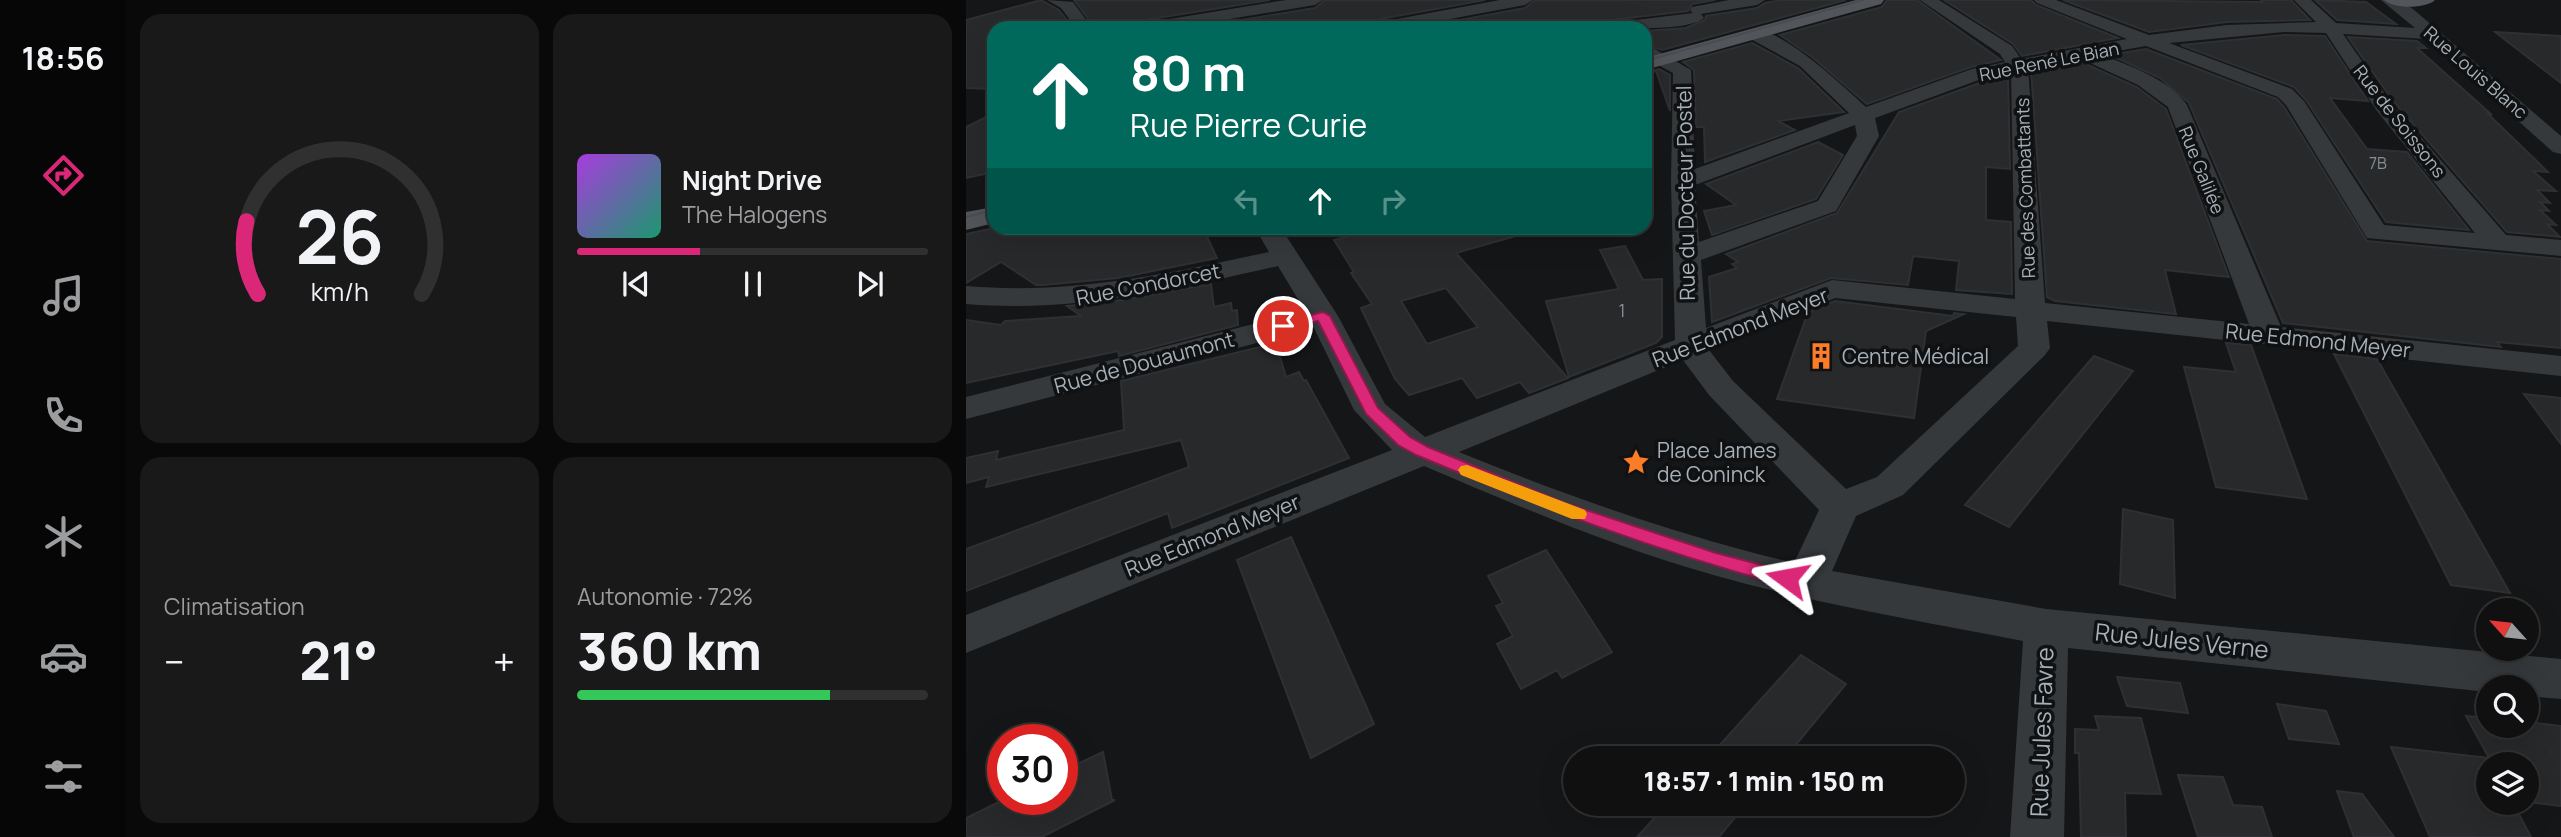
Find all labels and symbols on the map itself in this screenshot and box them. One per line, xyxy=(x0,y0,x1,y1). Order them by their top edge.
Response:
street label: Rue Louis Blanc xyxy=(2419,20,2533,124)
street label: Rue René Le Bian xyxy=(1977,36,2121,86)
street label: Rue de Soissons xyxy=(2348,60,2452,182)
street label: Rue du Docteur Postel xyxy=(1669,85,1701,301)
street label: Rue des Combattants xyxy=(2010,97,2040,279)
street label: Rue Galilée xyxy=(2174,123,2230,217)
house number: 7B xyxy=(2369,152,2387,174)
street label: Rue Condorcet xyxy=(1074,256,1222,312)
street label: Rue Edmond Meyer xyxy=(1648,280,1832,373)
pin xyxy=(1253,296,1313,356)
house number: 1 xyxy=(1618,298,1626,322)
street label: Rue Edmond Meyer xyxy=(2224,316,2412,364)
street label: Rue de Douaumont xyxy=(1051,324,1237,400)
building icon: Centre Médical xyxy=(1806,341,1836,371)
place label: Centre Médical xyxy=(1842,342,1989,370)
place label: Place James de Coninck xyxy=(1657,436,1776,488)
place icon: Place James de Coninck xyxy=(1621,447,1651,477)
street label: Rue Edmond Meyer xyxy=(1121,487,1304,583)
position arrow xyxy=(1750,541,1824,615)
north arrow xyxy=(2476,598,2539,662)
street label: Rue Jules Verne xyxy=(2093,614,2271,666)
street label: Rue Jules Favre xyxy=(2022,647,2060,817)
speed limit sign: 30 xyxy=(987,724,1078,815)

